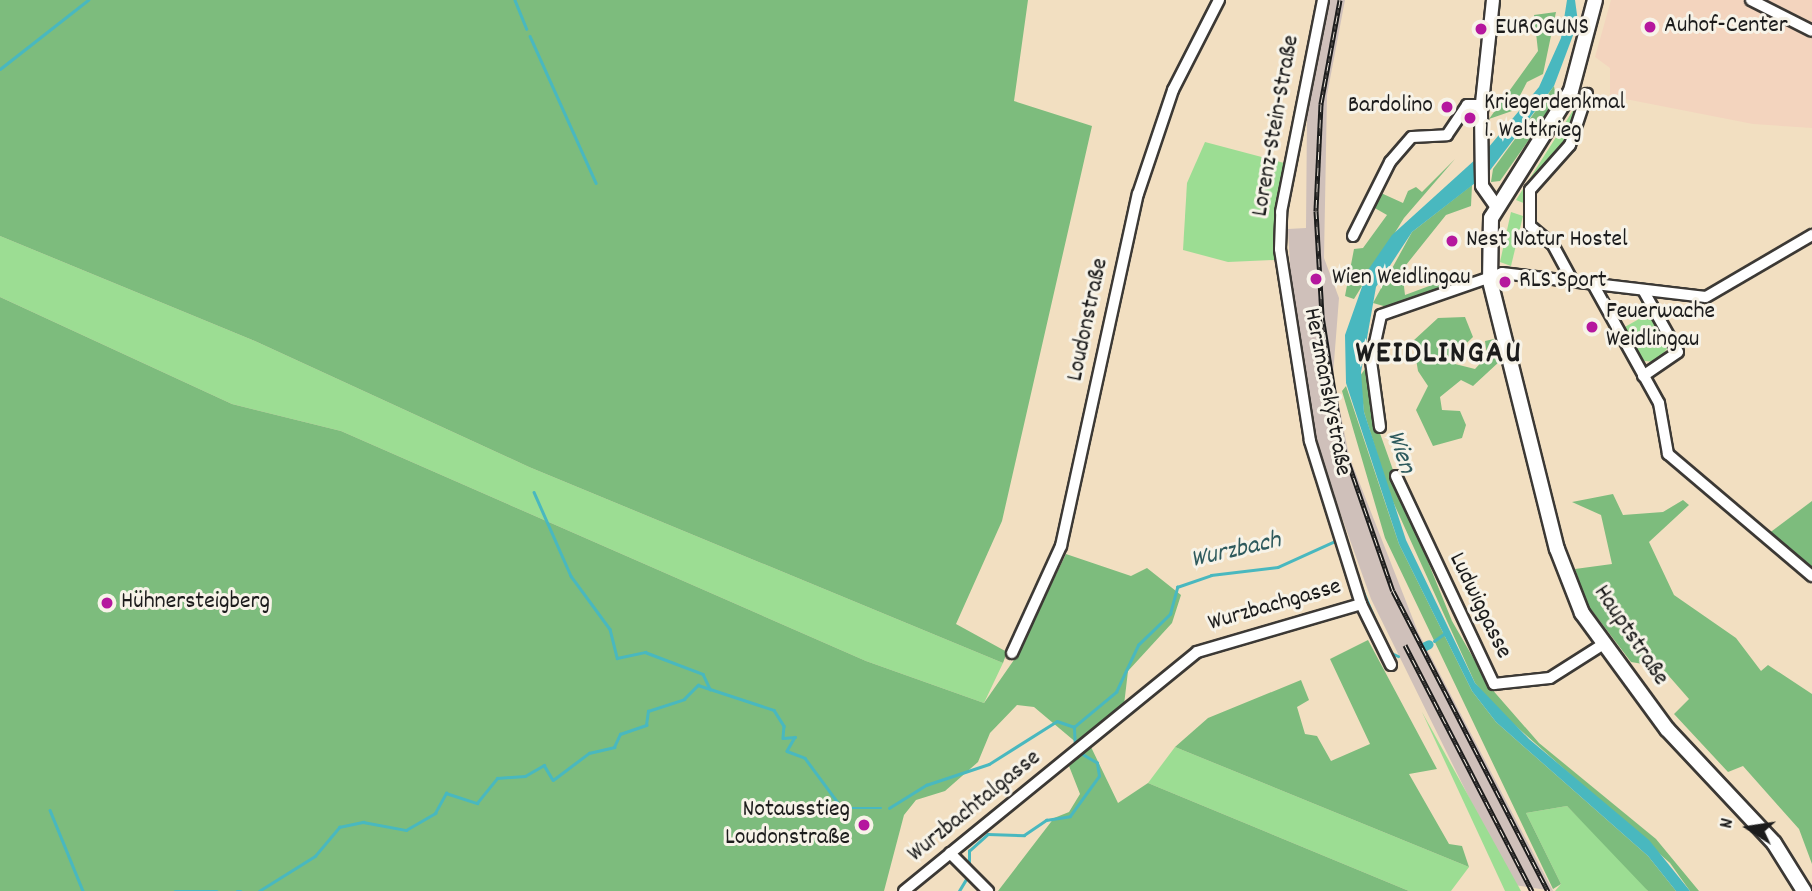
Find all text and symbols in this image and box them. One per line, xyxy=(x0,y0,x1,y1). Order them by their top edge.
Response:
place label: Auhof-Center xyxy=(1664,13,1788,41)
place label: EUROGUNS xyxy=(1495,15,1589,43)
marker: Auhof-Center xyxy=(1642,19,1658,35)
marker: EUROGUNS xyxy=(1473,21,1489,37)
street label: Lorenz-Stein-Straße xyxy=(1247,33,1307,219)
place label: Kriegerdenkmal 1. Weltkrieg xyxy=(1484,90,1625,146)
place label: Bardolino xyxy=(1348,93,1433,121)
marker: Bardolino xyxy=(1439,99,1455,115)
marker: Kriegerdenkmal 1. Weltkrieg xyxy=(1462,110,1478,126)
place label: Nest Natur Hostel xyxy=(1466,227,1628,255)
marker: Nest Natur Hostel xyxy=(1444,233,1460,249)
street label: Loudonstraße xyxy=(1062,256,1116,384)
place label: Wien Weidlingau xyxy=(1332,265,1471,293)
place label: RLS Sport xyxy=(1519,268,1607,296)
marker: Wien Weidlingau xyxy=(1306,269,1326,289)
marker: RLS Sport xyxy=(1497,274,1513,290)
place label: Feuerwache Weidlingau xyxy=(1606,299,1715,355)
street label: Herzmanskystraße xyxy=(1296,306,1356,478)
marker: Feuerwache Weidlingau xyxy=(1584,319,1600,335)
district label: WEIDLINGAU xyxy=(1357,336,1521,374)
water label: Wien xyxy=(1378,427,1422,477)
water label: Wurzbach xyxy=(1188,526,1284,576)
street label: Ludwiggasse xyxy=(1441,548,1517,664)
street label: Wurzbachgasse xyxy=(1205,573,1345,639)
street label: Hauptstraße xyxy=(1586,580,1674,692)
place label: Hühnersteigberg xyxy=(121,589,270,617)
marker: Hühnersteigberg xyxy=(99,595,115,611)
street label: Wurzbachtalgasse xyxy=(903,745,1047,869)
north arrow xyxy=(1714,793,1784,863)
place label: Notausstieg Loudonstraße xyxy=(725,797,850,853)
text: N xyxy=(1714,816,1742,831)
marker: Notausstieg Loudonstraße xyxy=(856,817,872,833)

